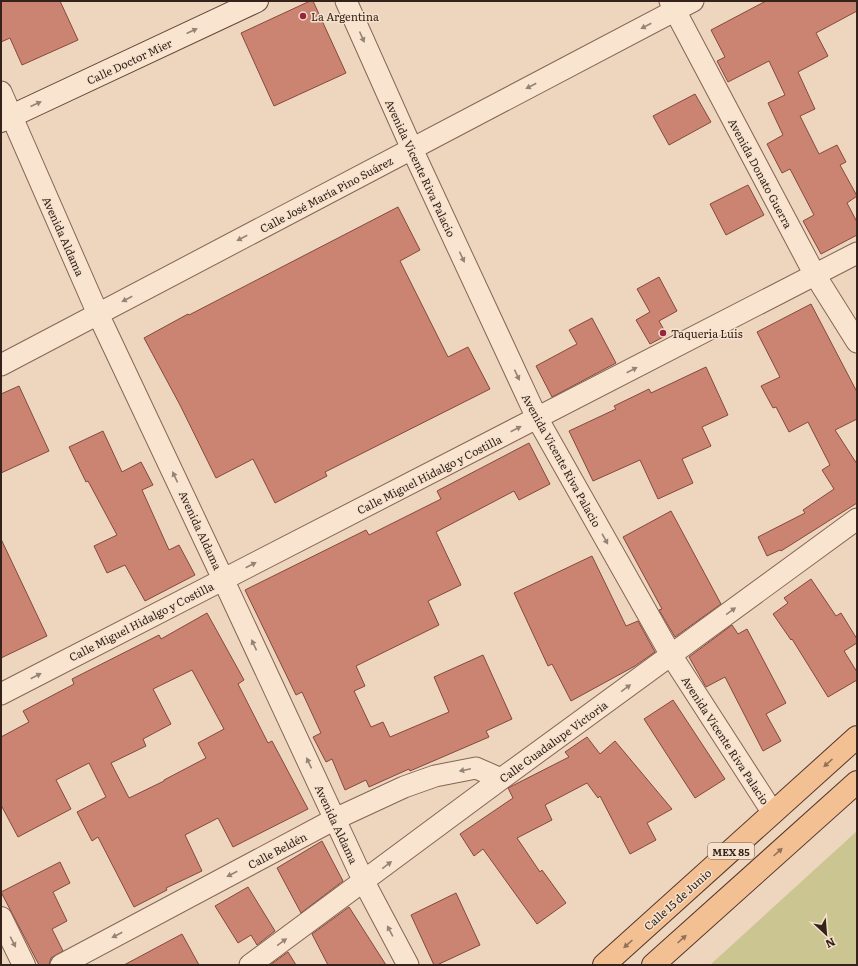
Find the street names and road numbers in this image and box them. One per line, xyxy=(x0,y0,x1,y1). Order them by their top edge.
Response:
street label: Calle Doctor Mier xyxy=(84,34,175,88)
street label: Avenida Vicente Riva Palacio xyxy=(382,97,460,239)
street label: Avenida Donato Guerra xyxy=(725,115,797,231)
street label: Calle José María Pino Suárez xyxy=(257,152,396,236)
street label: Avenida Aldama xyxy=(39,194,89,278)
street label: Avenida Vicente Riva Palacio xyxy=(519,390,605,530)
street label: Calle Miguel Hidalgo y Costilla xyxy=(354,430,504,518)
street label: Avenida Aldama xyxy=(176,488,226,572)
street label: Calle Miguel Hidalgo y Costilla xyxy=(66,577,216,665)
street label: Avenida Vicente Riva Palacio xyxy=(678,673,774,807)
street label: Calle Guadalupe Victoria xyxy=(496,696,610,786)
street label: Avenida Aldama xyxy=(312,782,362,866)
street label: Calle Beldén xyxy=(245,828,309,872)
road number: MEX 85 xyxy=(708,843,754,859)
street label: Calle 15 de Junio xyxy=(640,864,714,934)

